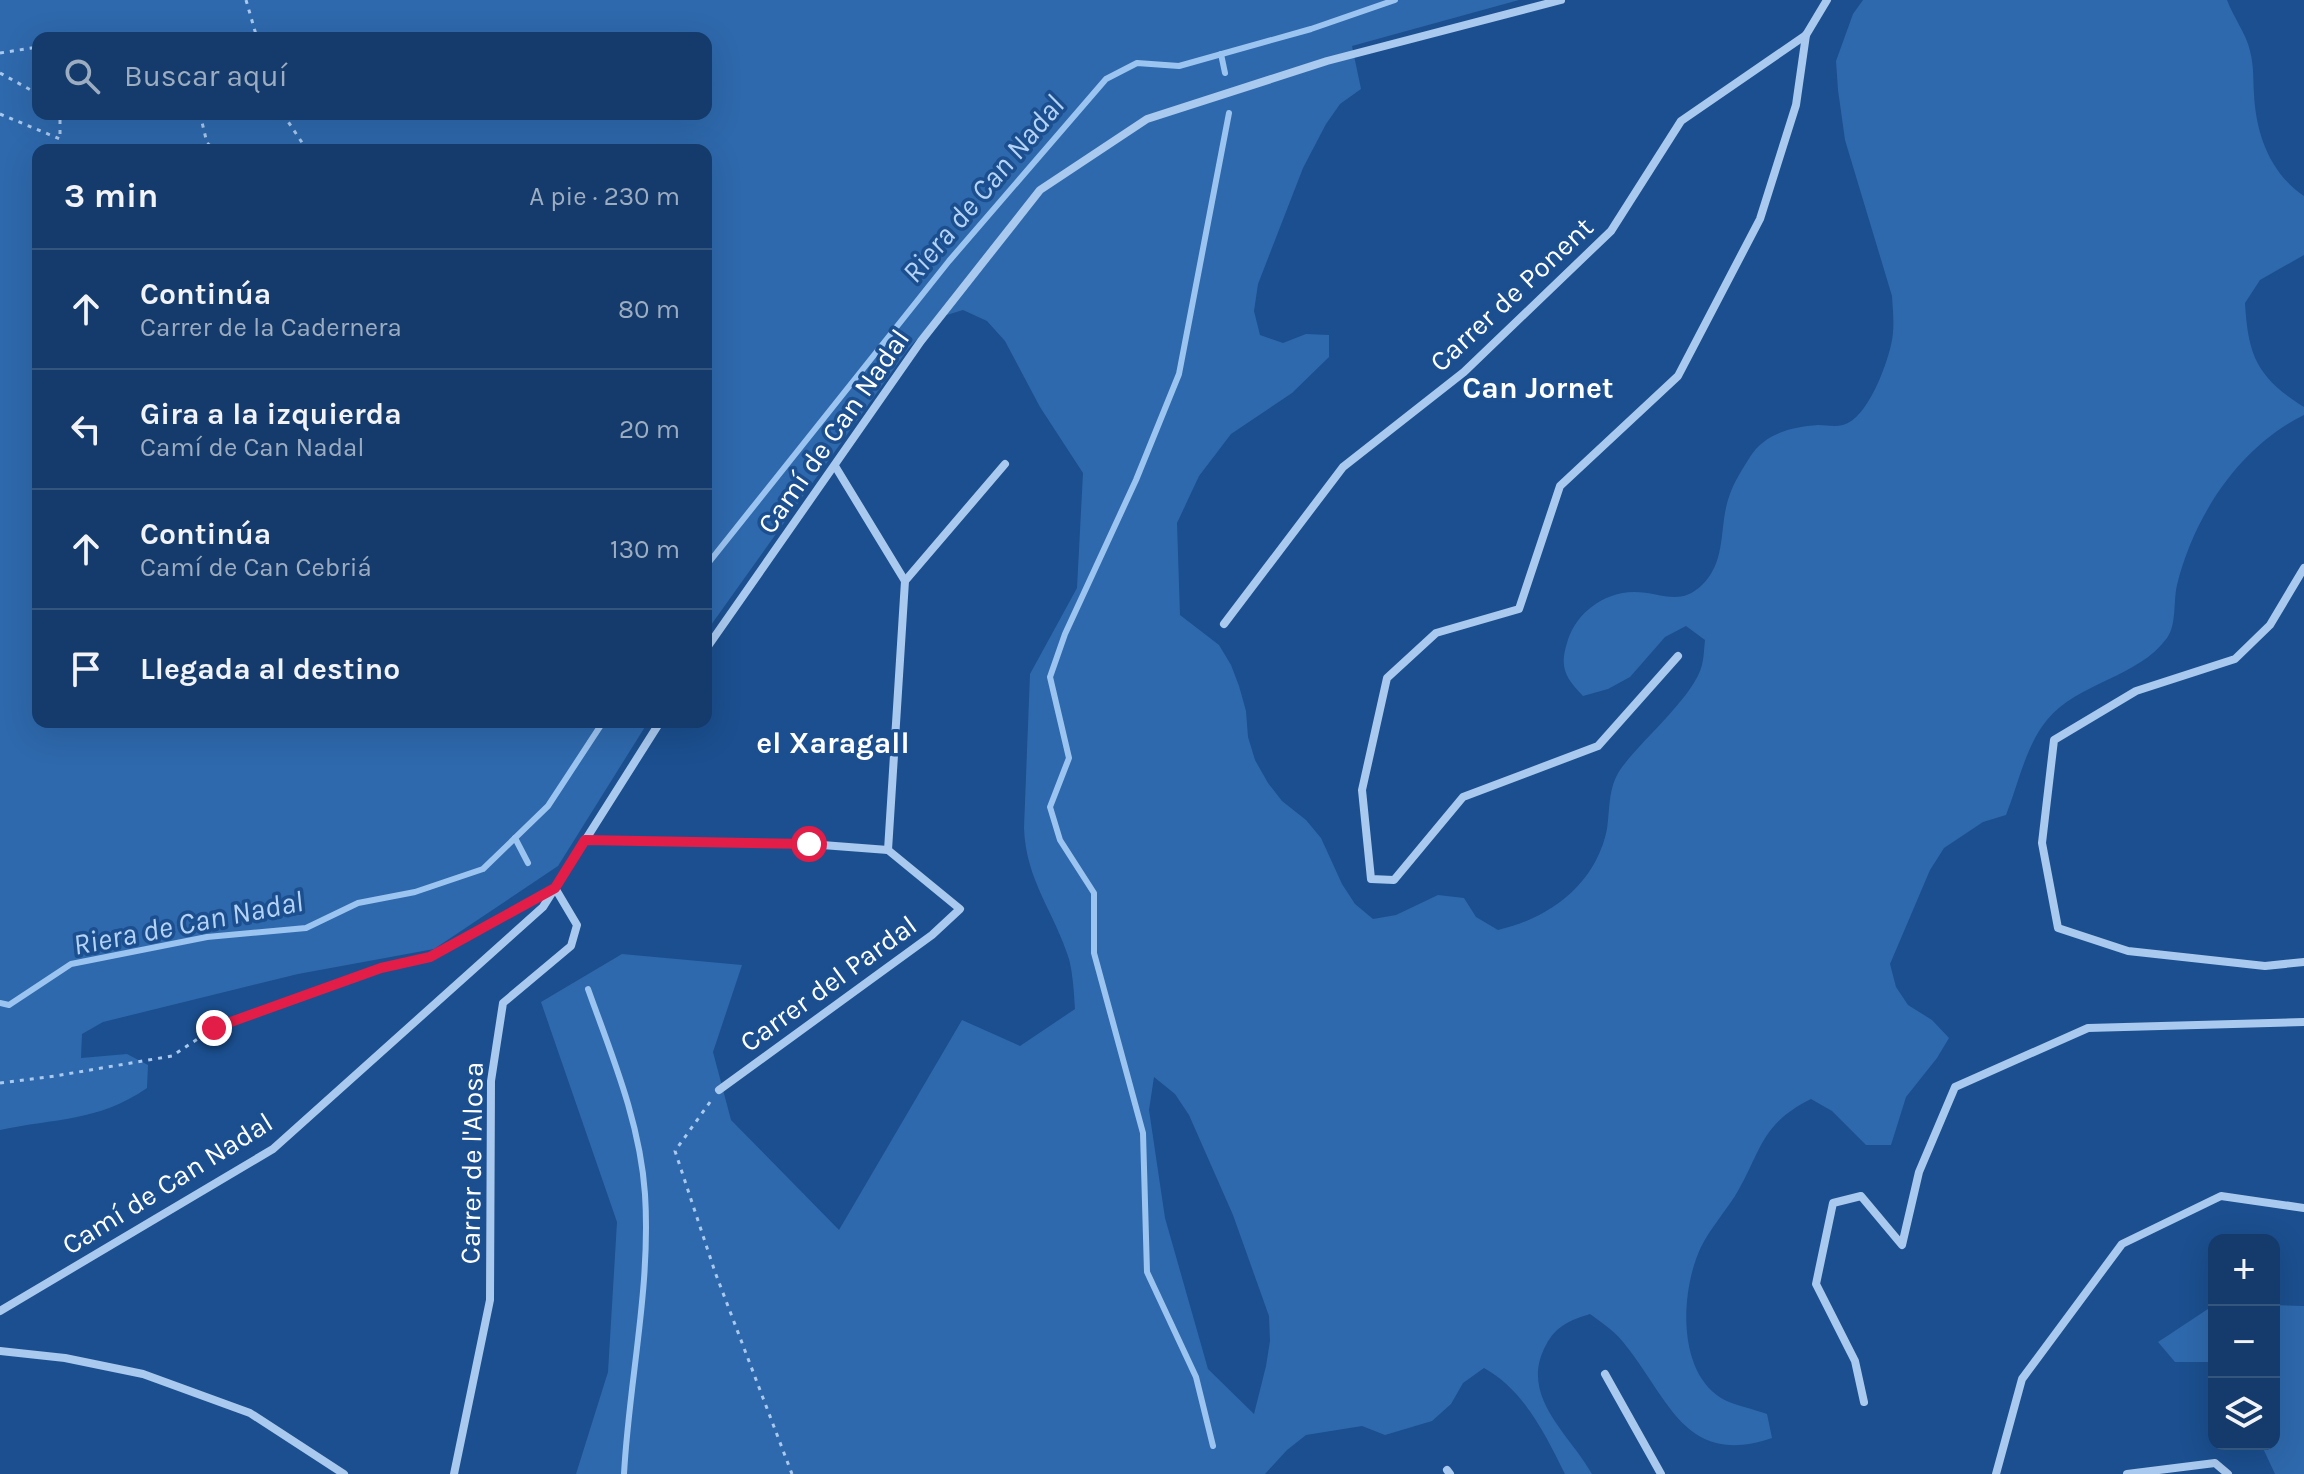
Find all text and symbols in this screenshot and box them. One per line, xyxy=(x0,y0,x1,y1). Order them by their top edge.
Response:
search box xyxy=(32,32,712,120)
icon: search xyxy=(60,54,104,98)
text: Buscar aquí xyxy=(124,58,288,94)
water label: Riera de Can Nadal xyxy=(894,88,1072,290)
text: 3 min xyxy=(64,176,158,216)
text: A pie · 230 m xyxy=(529,181,680,212)
street label: Carrer de Ponent xyxy=(1423,210,1600,378)
text: Continúa xyxy=(140,276,271,312)
icon: ahead xyxy=(64,287,108,331)
text: 80 m xyxy=(618,294,680,325)
text: Carrer de la Cadernera xyxy=(140,312,402,343)
street label: Camí de Can Nadal xyxy=(751,323,916,540)
district label: Can Jornet xyxy=(1462,370,1614,406)
text: Gira a la izquierda xyxy=(140,396,402,432)
icon: left xyxy=(64,407,108,451)
text: 20 m xyxy=(619,414,680,445)
text: Camí de Can Nadal xyxy=(140,432,365,463)
text: Continúa xyxy=(140,516,271,552)
icon: ahead xyxy=(64,527,108,571)
text: 130 m xyxy=(610,534,680,565)
text: Camí de Can Cebriá xyxy=(140,552,372,583)
icon: arrive xyxy=(64,647,108,691)
text: Llegada al destino xyxy=(140,651,400,687)
district label: el Xaragall xyxy=(756,725,910,761)
route start xyxy=(791,826,827,862)
water label: Riera de Can Nadal xyxy=(70,883,306,963)
street label: Carrer del Pardal xyxy=(734,908,923,1059)
route end xyxy=(196,1010,232,1046)
street label: Carrer de l'Alosa xyxy=(453,1061,490,1265)
street label: Camí de Can Nadal xyxy=(56,1105,279,1262)
map controls xyxy=(2208,1234,2280,1450)
button: + xyxy=(2208,1234,2280,1306)
button: − xyxy=(2208,1306,2280,1378)
button: layers xyxy=(2208,1378,2280,1450)

